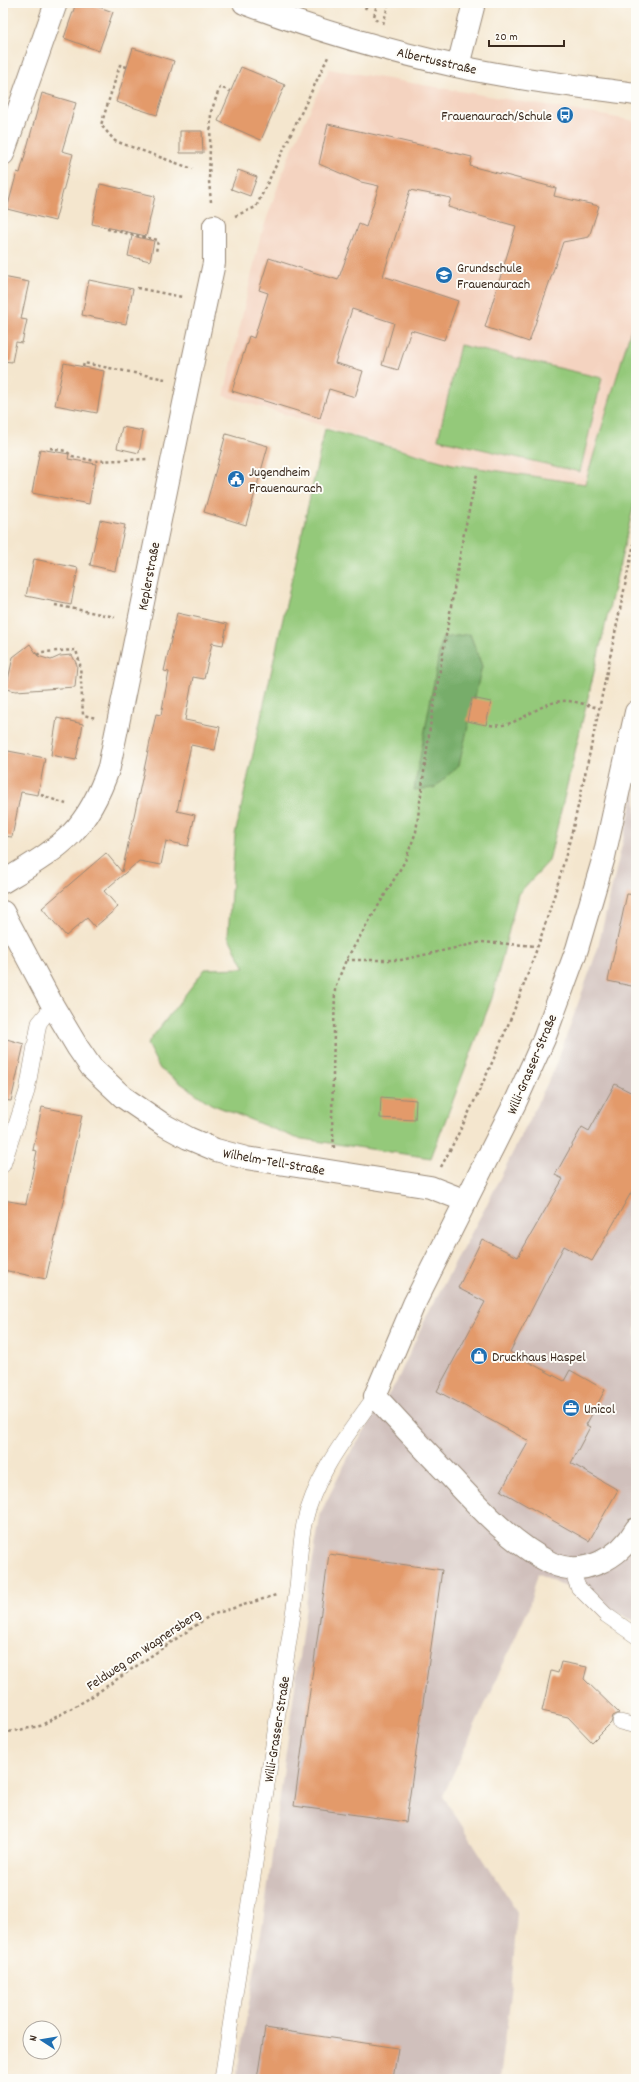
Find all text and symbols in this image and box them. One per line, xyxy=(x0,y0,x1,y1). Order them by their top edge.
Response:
scale bar xyxy=(489,22,564,48)
text: 20 m xyxy=(495,29,518,46)
street label: Albertusstraße xyxy=(395,43,478,81)
bus stop icon: Frauenaurach/Schule xyxy=(555,105,575,125)
place label: Frauenaurach/Schule xyxy=(441,107,552,127)
place label: Grundschule Frauenaurach xyxy=(457,259,530,295)
school or university icon: Grundschule Frauenaurach xyxy=(434,265,454,285)
place label: Jugendheim Frauenaurach xyxy=(249,463,322,499)
public building icon: Jugendheim Frauenaurach xyxy=(226,469,246,489)
street label: Keplerstraße xyxy=(134,540,166,612)
street label: Willi-Grasser-Straße xyxy=(503,1011,563,1118)
street label: Wilhelm-Tell-Straße xyxy=(221,1144,326,1182)
shop icon: Druckhaus Haspel xyxy=(469,1346,489,1366)
place label: Druckhaus Haspel xyxy=(492,1348,586,1368)
office icon: Unicol xyxy=(561,1398,581,1418)
place label: Unicol xyxy=(584,1400,616,1420)
street label: Feldweg am Wagnersberg xyxy=(83,1605,205,1696)
street label: Willi-Grasser-Straße xyxy=(260,1675,296,1784)
north arrow xyxy=(22,2020,62,2060)
text: N xyxy=(26,2033,43,2043)

